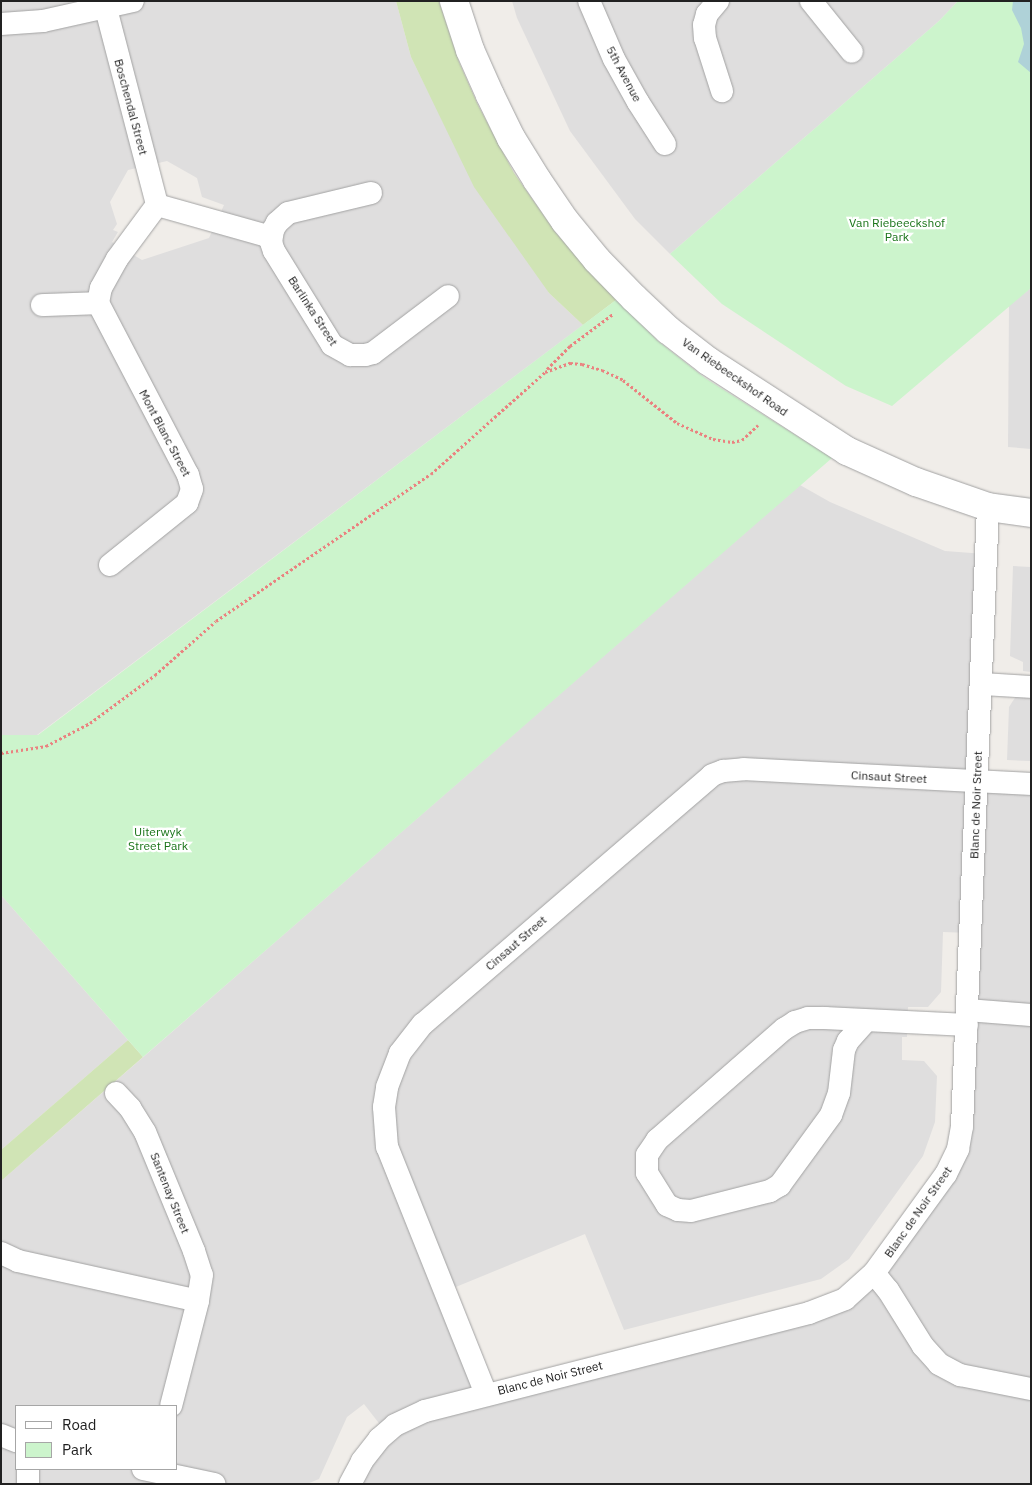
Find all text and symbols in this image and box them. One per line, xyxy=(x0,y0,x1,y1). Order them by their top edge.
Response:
street label: 5th Avenue xyxy=(603,44,645,104)
street label: Boschendal Street xyxy=(111,57,151,157)
park label: Van Riebeeckshof Park xyxy=(849,216,945,244)
street label: Barlinka Street xyxy=(285,273,341,349)
street label: Van Riebeeckshof Road xyxy=(679,335,791,419)
street label: Mont Blanc Street xyxy=(136,387,194,479)
street label: Blanc de Noir Street xyxy=(967,751,985,859)
street label: Cinsaut Street xyxy=(851,768,927,786)
park label: Uiterwyk Street Park xyxy=(128,825,188,853)
street label: Cinsaut Street xyxy=(482,913,550,973)
street label: Santenay Street xyxy=(147,1151,193,1235)
street label: Blanc de Noir Street xyxy=(881,1164,955,1260)
street label: Blanc de Noir Street xyxy=(496,1358,604,1398)
legend xyxy=(15,1405,178,1470)
text: Road xyxy=(62,1415,97,1434)
text: Park xyxy=(62,1440,92,1459)

